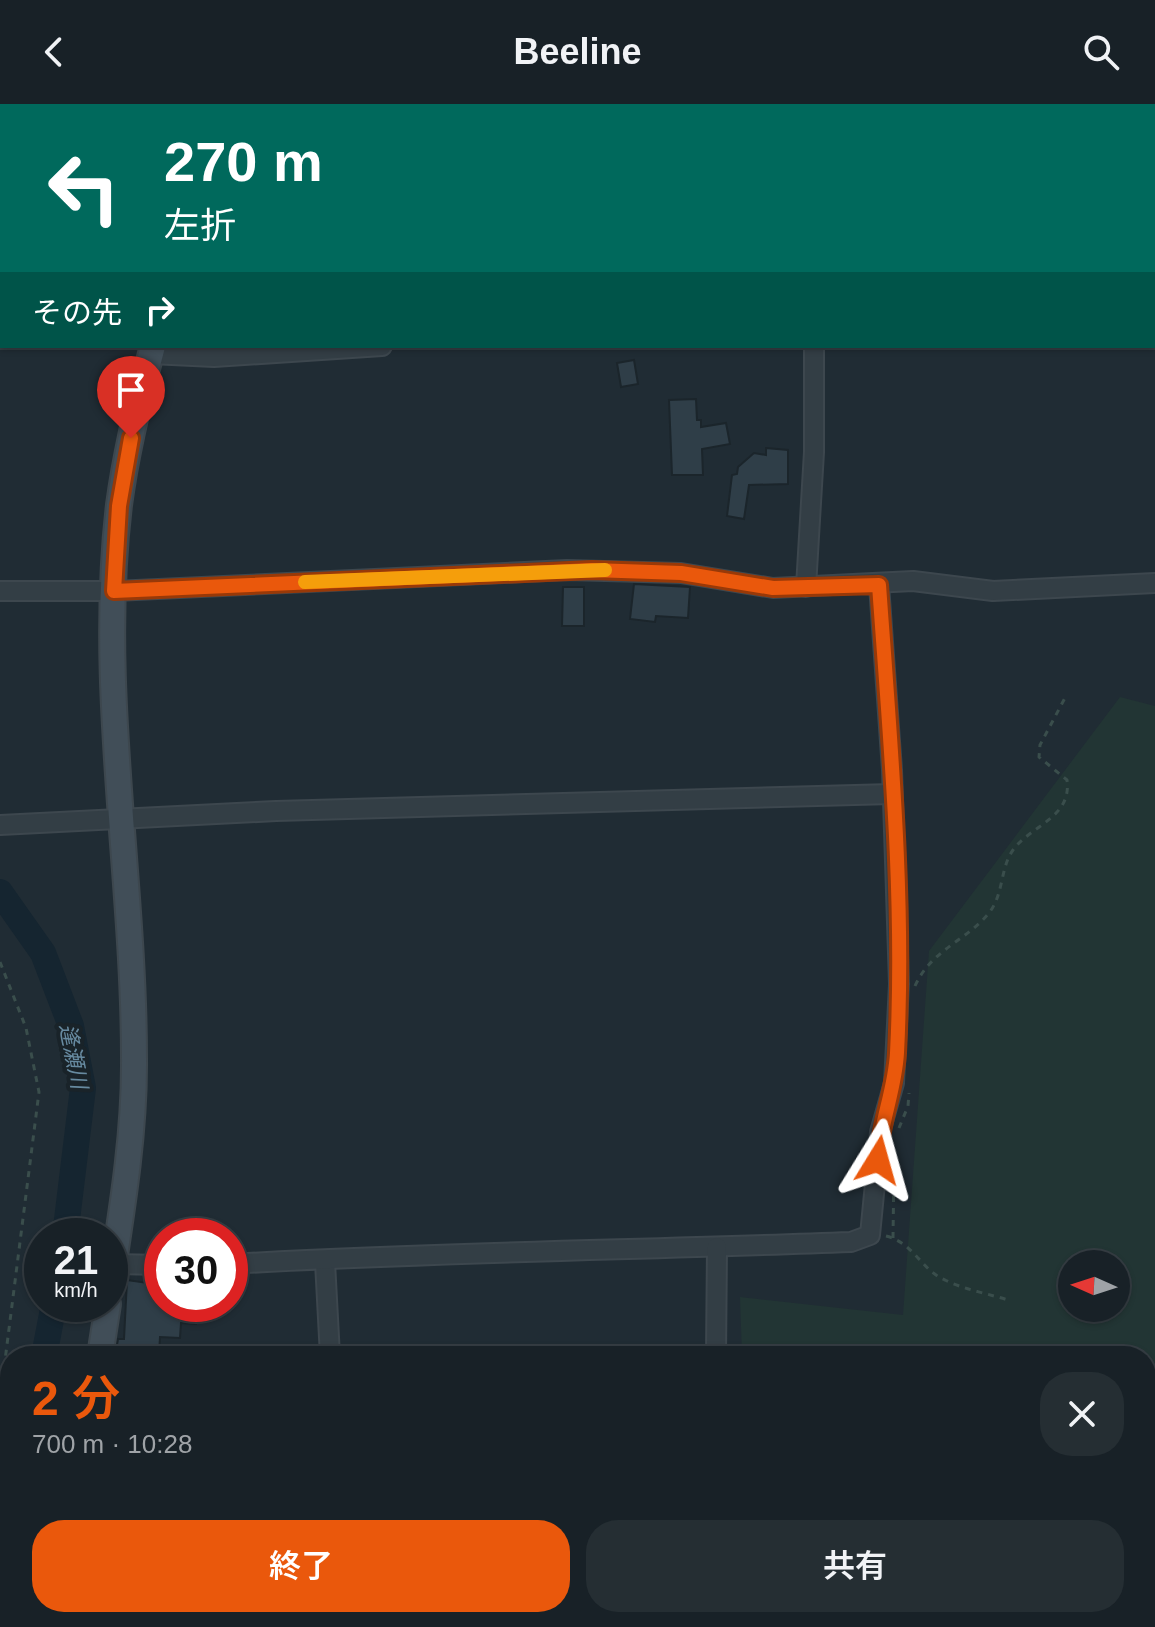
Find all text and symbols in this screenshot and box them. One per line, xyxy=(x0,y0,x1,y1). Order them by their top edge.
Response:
icon: back xyxy=(32,30,76,74)
icon: search xyxy=(1079,30,1123,74)
text: Beeline xyxy=(513,31,642,72)
text: 270 m xyxy=(164,130,323,193)
icon: left xyxy=(32,136,136,240)
text: 左折 xyxy=(164,205,236,246)
icon: right xyxy=(138,288,182,332)
text: その先 xyxy=(32,296,122,329)
pin xyxy=(97,356,165,438)
icon: arrive xyxy=(109,368,153,412)
water label: 逢瀬川 xyxy=(55,1021,92,1093)
position arrow xyxy=(836,1118,920,1202)
speed limit sign: 30 xyxy=(144,1218,248,1322)
text: 21 xyxy=(54,1238,98,1282)
north arrow xyxy=(1058,1250,1130,1322)
map controls xyxy=(1058,1250,1130,1322)
text: km/h xyxy=(54,1279,98,1301)
text: 2 分 xyxy=(32,1372,120,1425)
button: close xyxy=(1040,1372,1124,1456)
text: 700 m · 10:28 xyxy=(32,1429,192,1459)
button: 終了 xyxy=(32,1520,570,1612)
button: 共有 xyxy=(586,1520,1124,1612)

